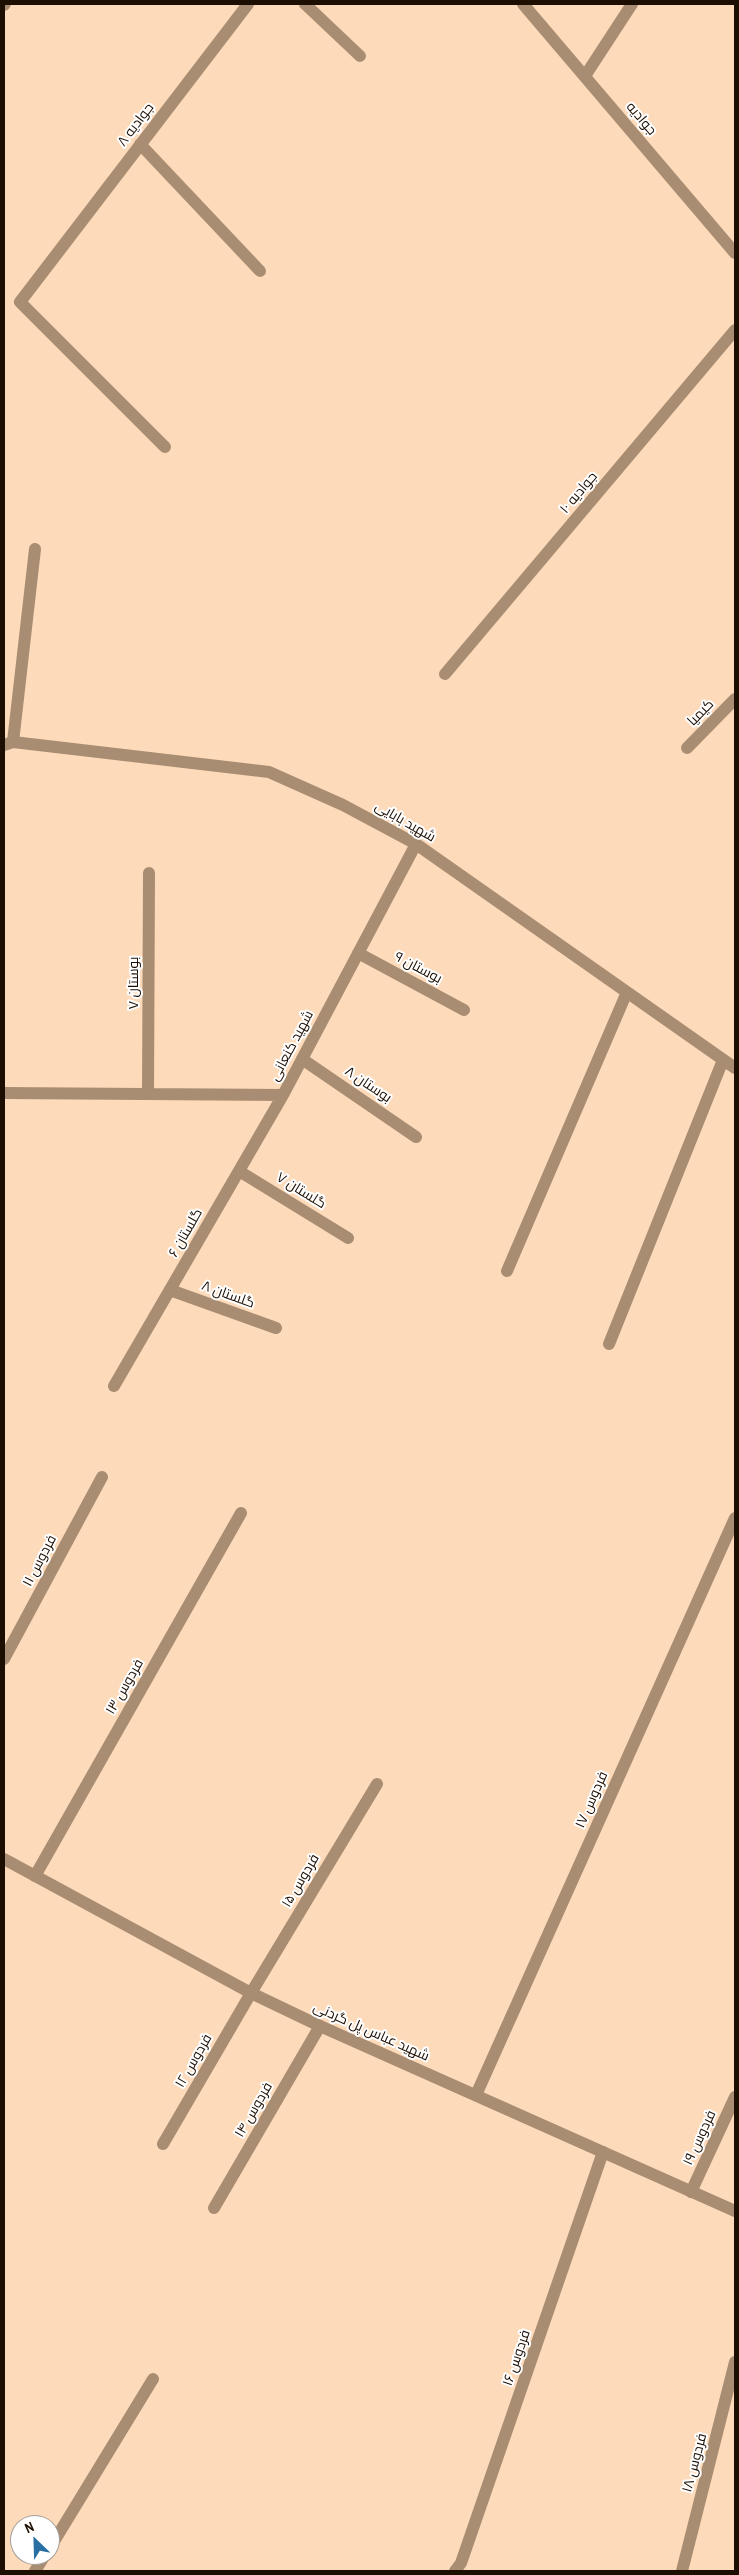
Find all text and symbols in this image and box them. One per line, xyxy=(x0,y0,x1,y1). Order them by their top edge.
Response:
street label: جوادیه xyxy=(622,99,660,139)
street label: جوادیه ۸ xyxy=(114,100,158,150)
street label: جوادیه ۱۰ xyxy=(557,469,601,517)
street label: کیمیا xyxy=(684,696,718,730)
street label: شهید بابایی xyxy=(372,798,438,846)
street label: بوستان ۹ xyxy=(391,949,445,987)
street label: بوستان ۷ xyxy=(126,957,142,1009)
street label: شهید کنعانی xyxy=(266,1008,318,1084)
street label: بوستان ۸ xyxy=(341,1063,395,1107)
street label: گلستان ۷ xyxy=(273,1169,329,1213)
street label: گلستان ۶ xyxy=(165,1206,207,1260)
street label: گلستان ۸ xyxy=(199,1278,257,1312)
street label: فردوس ۱۱ xyxy=(19,1532,61,1590)
street label: فردوس ۱۳ xyxy=(102,1656,148,1718)
street label: فردوس ۱۷ xyxy=(572,1769,612,1831)
street label: فردوس ۱۵ xyxy=(279,1851,323,1911)
street label: شهید عباس پل گردنی xyxy=(310,1999,432,2065)
street label: فردوس ۱۲ xyxy=(172,2031,216,2091)
street label: فردوس ۱۴ xyxy=(232,2079,276,2141)
street label: فردوس ۱۹ xyxy=(680,2108,720,2168)
street label: فردوس ۱۶ xyxy=(500,2328,534,2388)
street label: فردوس ۱۸ xyxy=(679,2432,711,2494)
north arrow xyxy=(10,2515,60,2565)
text: N xyxy=(22,2517,37,2537)

